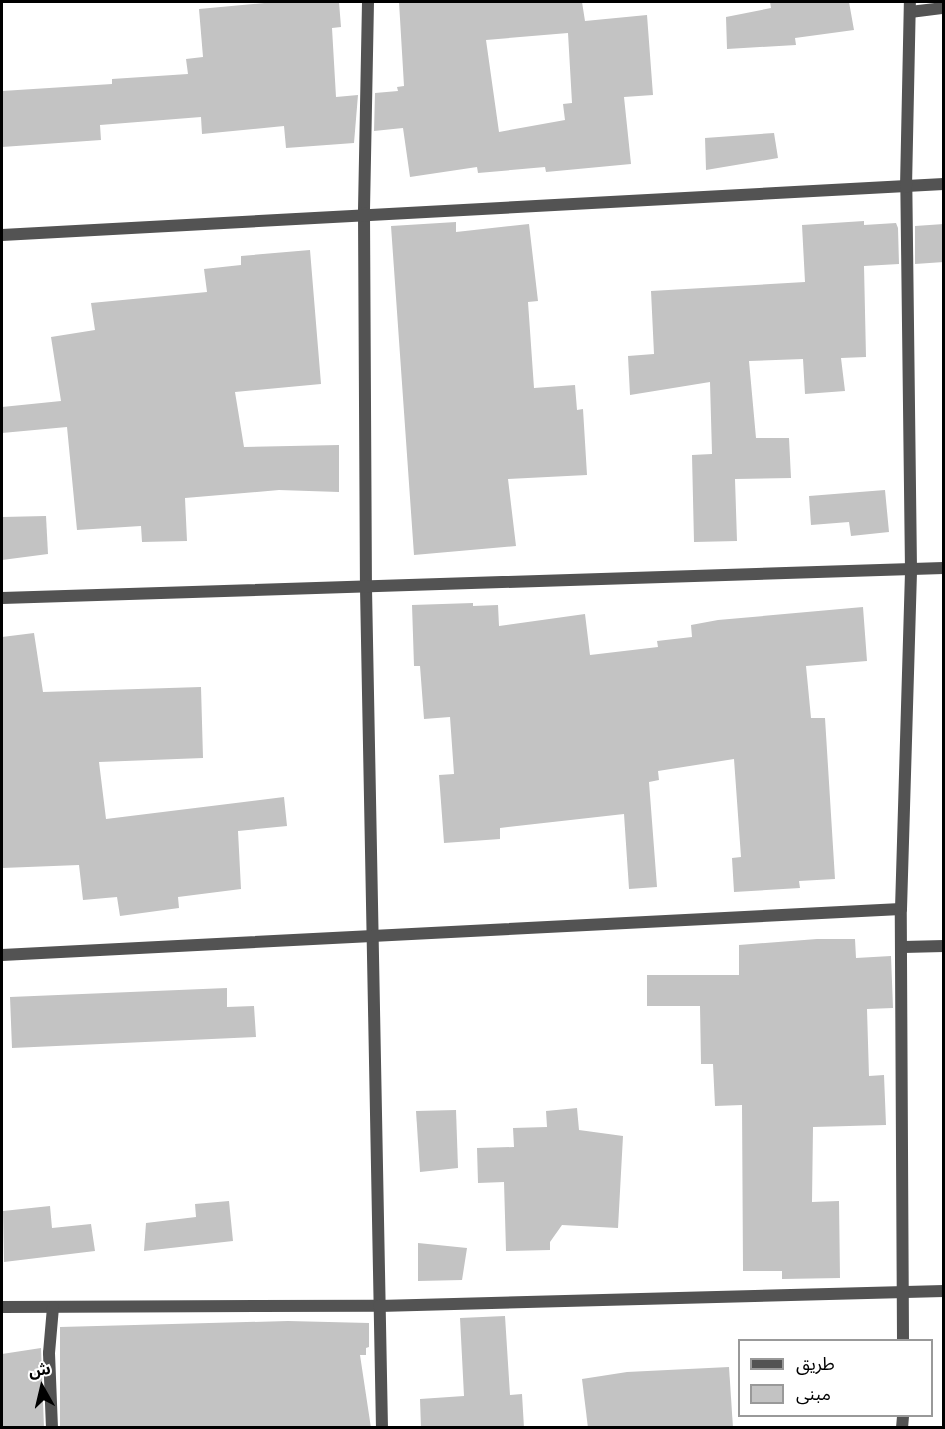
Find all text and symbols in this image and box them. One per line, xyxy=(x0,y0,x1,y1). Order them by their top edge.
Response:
legend xyxy=(738,1339,933,1417)
text: طريق xyxy=(796,1352,835,1374)
north arrow xyxy=(12,1357,72,1417)
text: ش xyxy=(27,1358,52,1380)
text: مبنى xyxy=(796,1382,831,1404)

